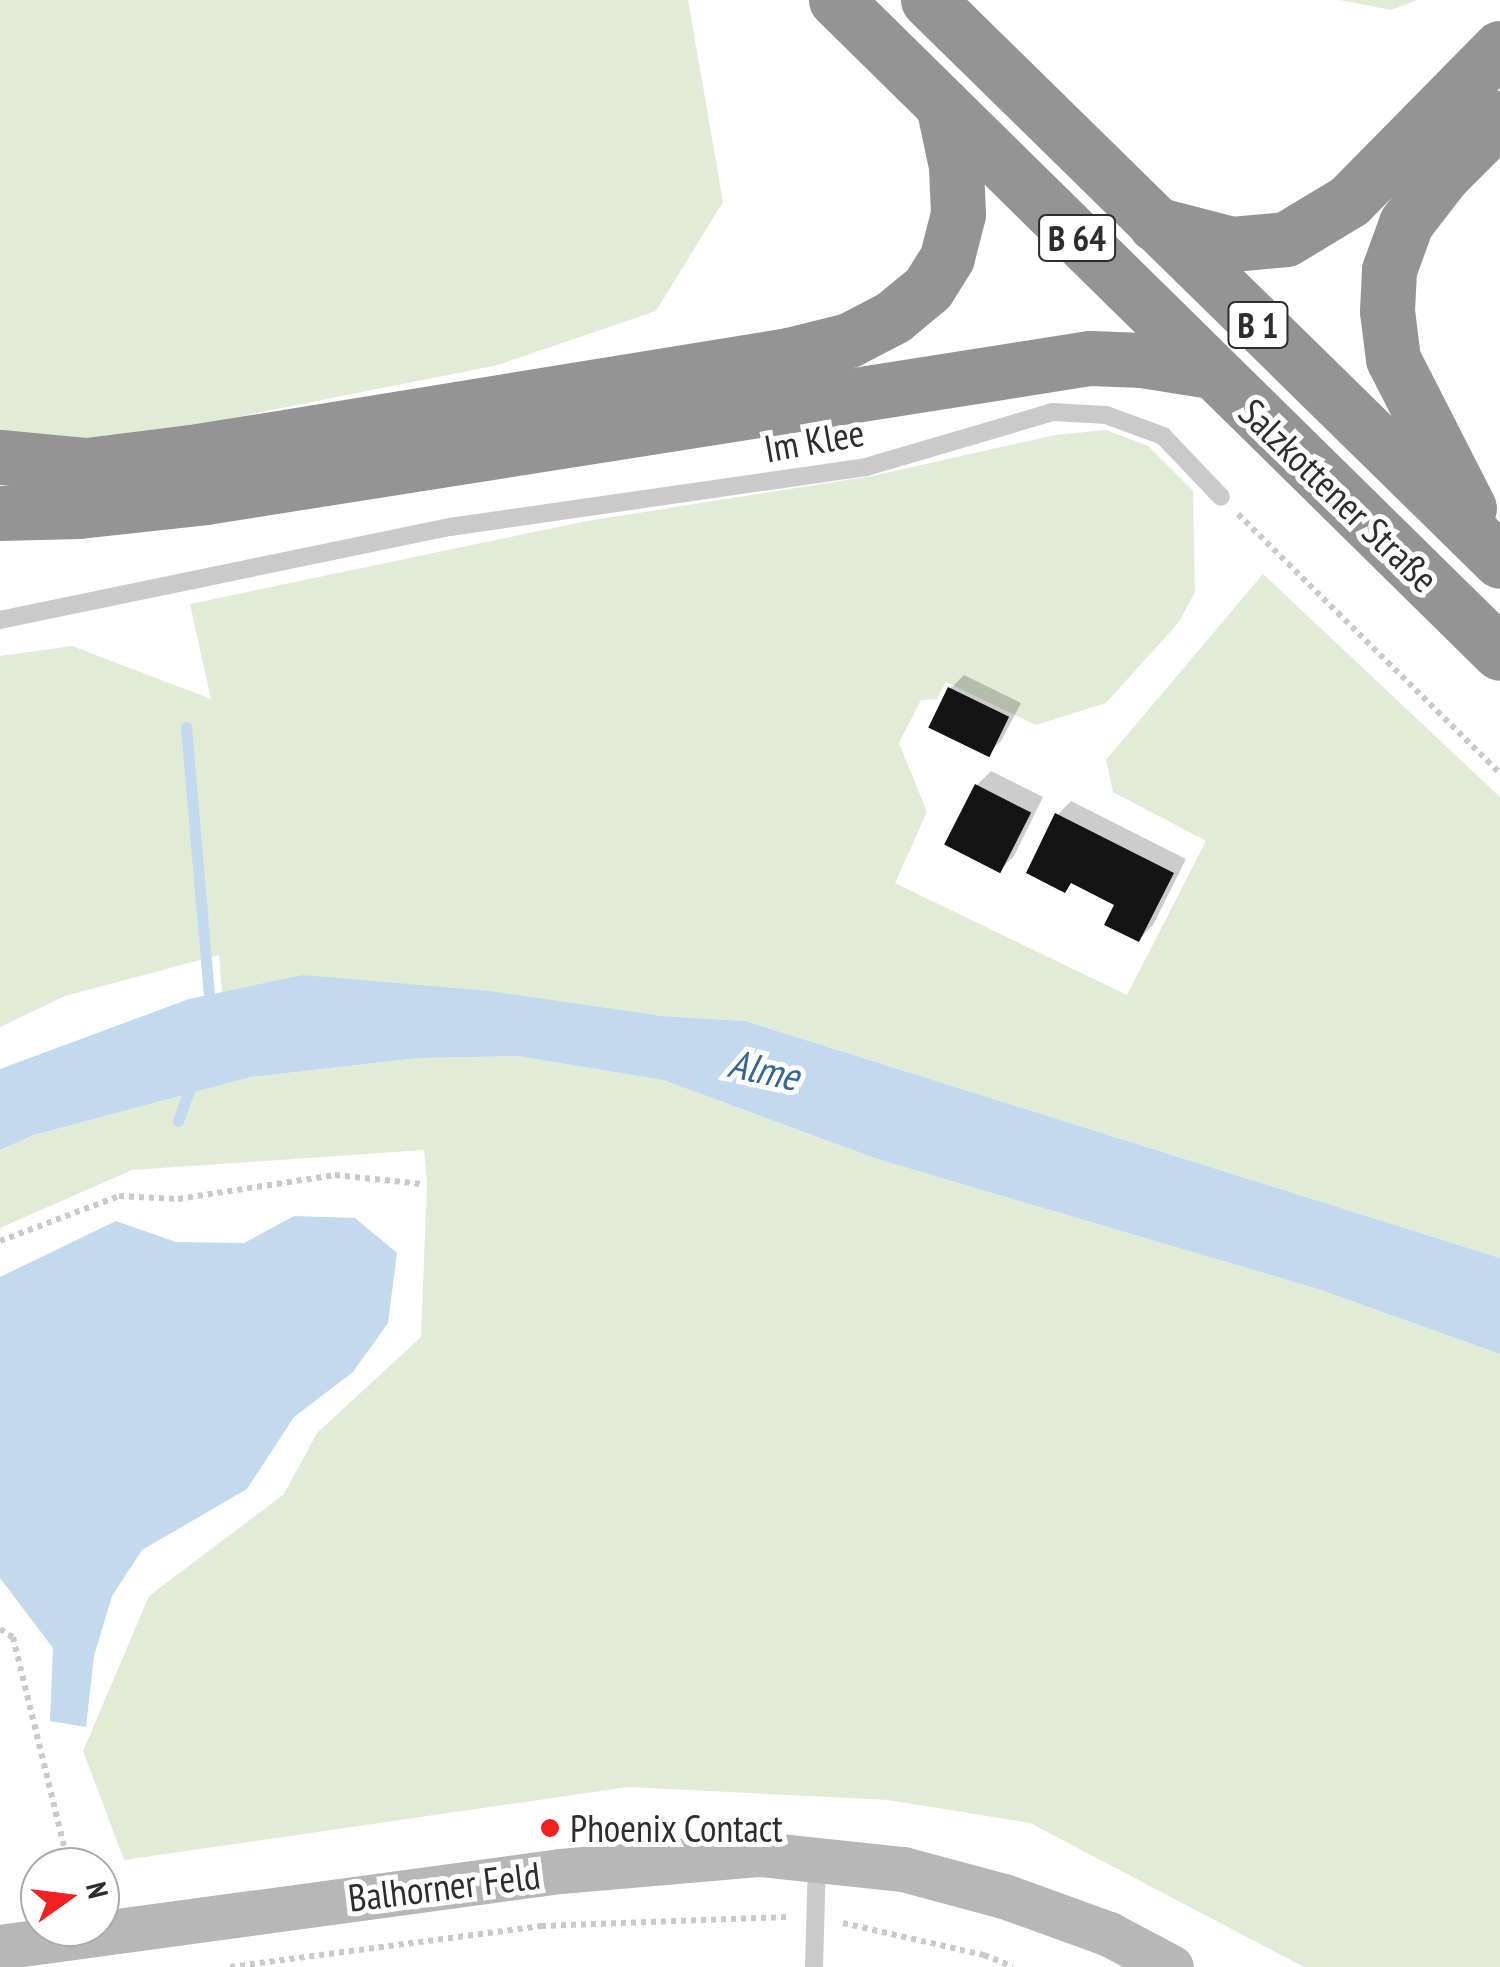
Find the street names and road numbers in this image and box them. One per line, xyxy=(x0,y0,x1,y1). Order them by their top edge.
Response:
road number: B 64 xyxy=(1037,208,1117,268)
road number: B 1 xyxy=(1226,295,1290,355)
street label: Salzkottener Straße xyxy=(1230,389,1448,601)
street label: Im Klee xyxy=(761,409,867,471)
street label: Balhorner Feld xyxy=(345,1852,543,1920)

